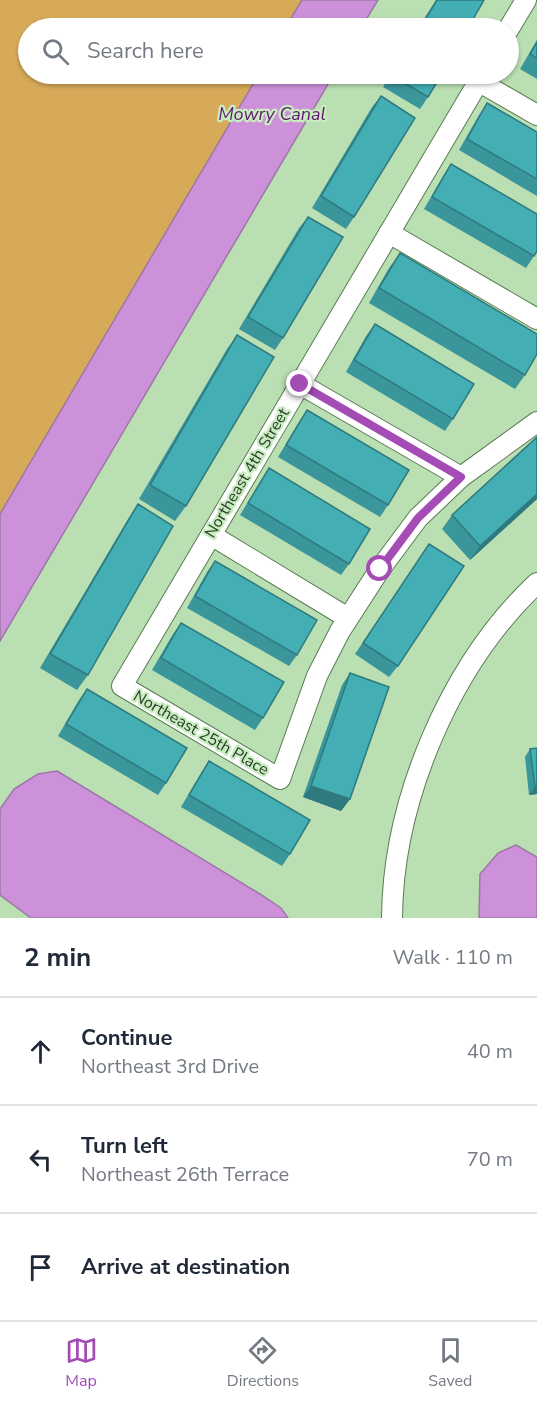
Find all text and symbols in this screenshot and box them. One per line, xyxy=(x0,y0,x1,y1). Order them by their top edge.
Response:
search box xyxy=(18,18,519,84)
icon: search xyxy=(39,35,72,68)
text: Search here xyxy=(87,36,204,66)
water label: Mowry Canal xyxy=(218,102,326,126)
route end xyxy=(286,370,312,396)
street label: Northeast 4th Street xyxy=(199,404,295,542)
route start xyxy=(366,555,392,581)
street label: Northeast 25th Place xyxy=(129,685,273,781)
text: 2 min xyxy=(24,940,91,975)
text: Walk · 110 m xyxy=(393,944,513,971)
text: Continue xyxy=(81,1023,172,1053)
icon: ahead xyxy=(24,1035,57,1068)
text: 40 m xyxy=(467,1038,513,1065)
text: Northeast 3rd Drive xyxy=(81,1053,259,1080)
text: Turn left xyxy=(81,1131,168,1161)
icon: left xyxy=(24,1143,57,1176)
text: 70 m xyxy=(467,1146,513,1173)
text: Northeast 26th Terrace xyxy=(81,1161,289,1188)
icon: arrive xyxy=(24,1251,57,1284)
text: Arrive at destination xyxy=(81,1252,290,1282)
tab: Map xyxy=(65,1334,98,1392)
tab: Directions xyxy=(227,1334,299,1392)
tab: Saved xyxy=(428,1334,472,1392)

